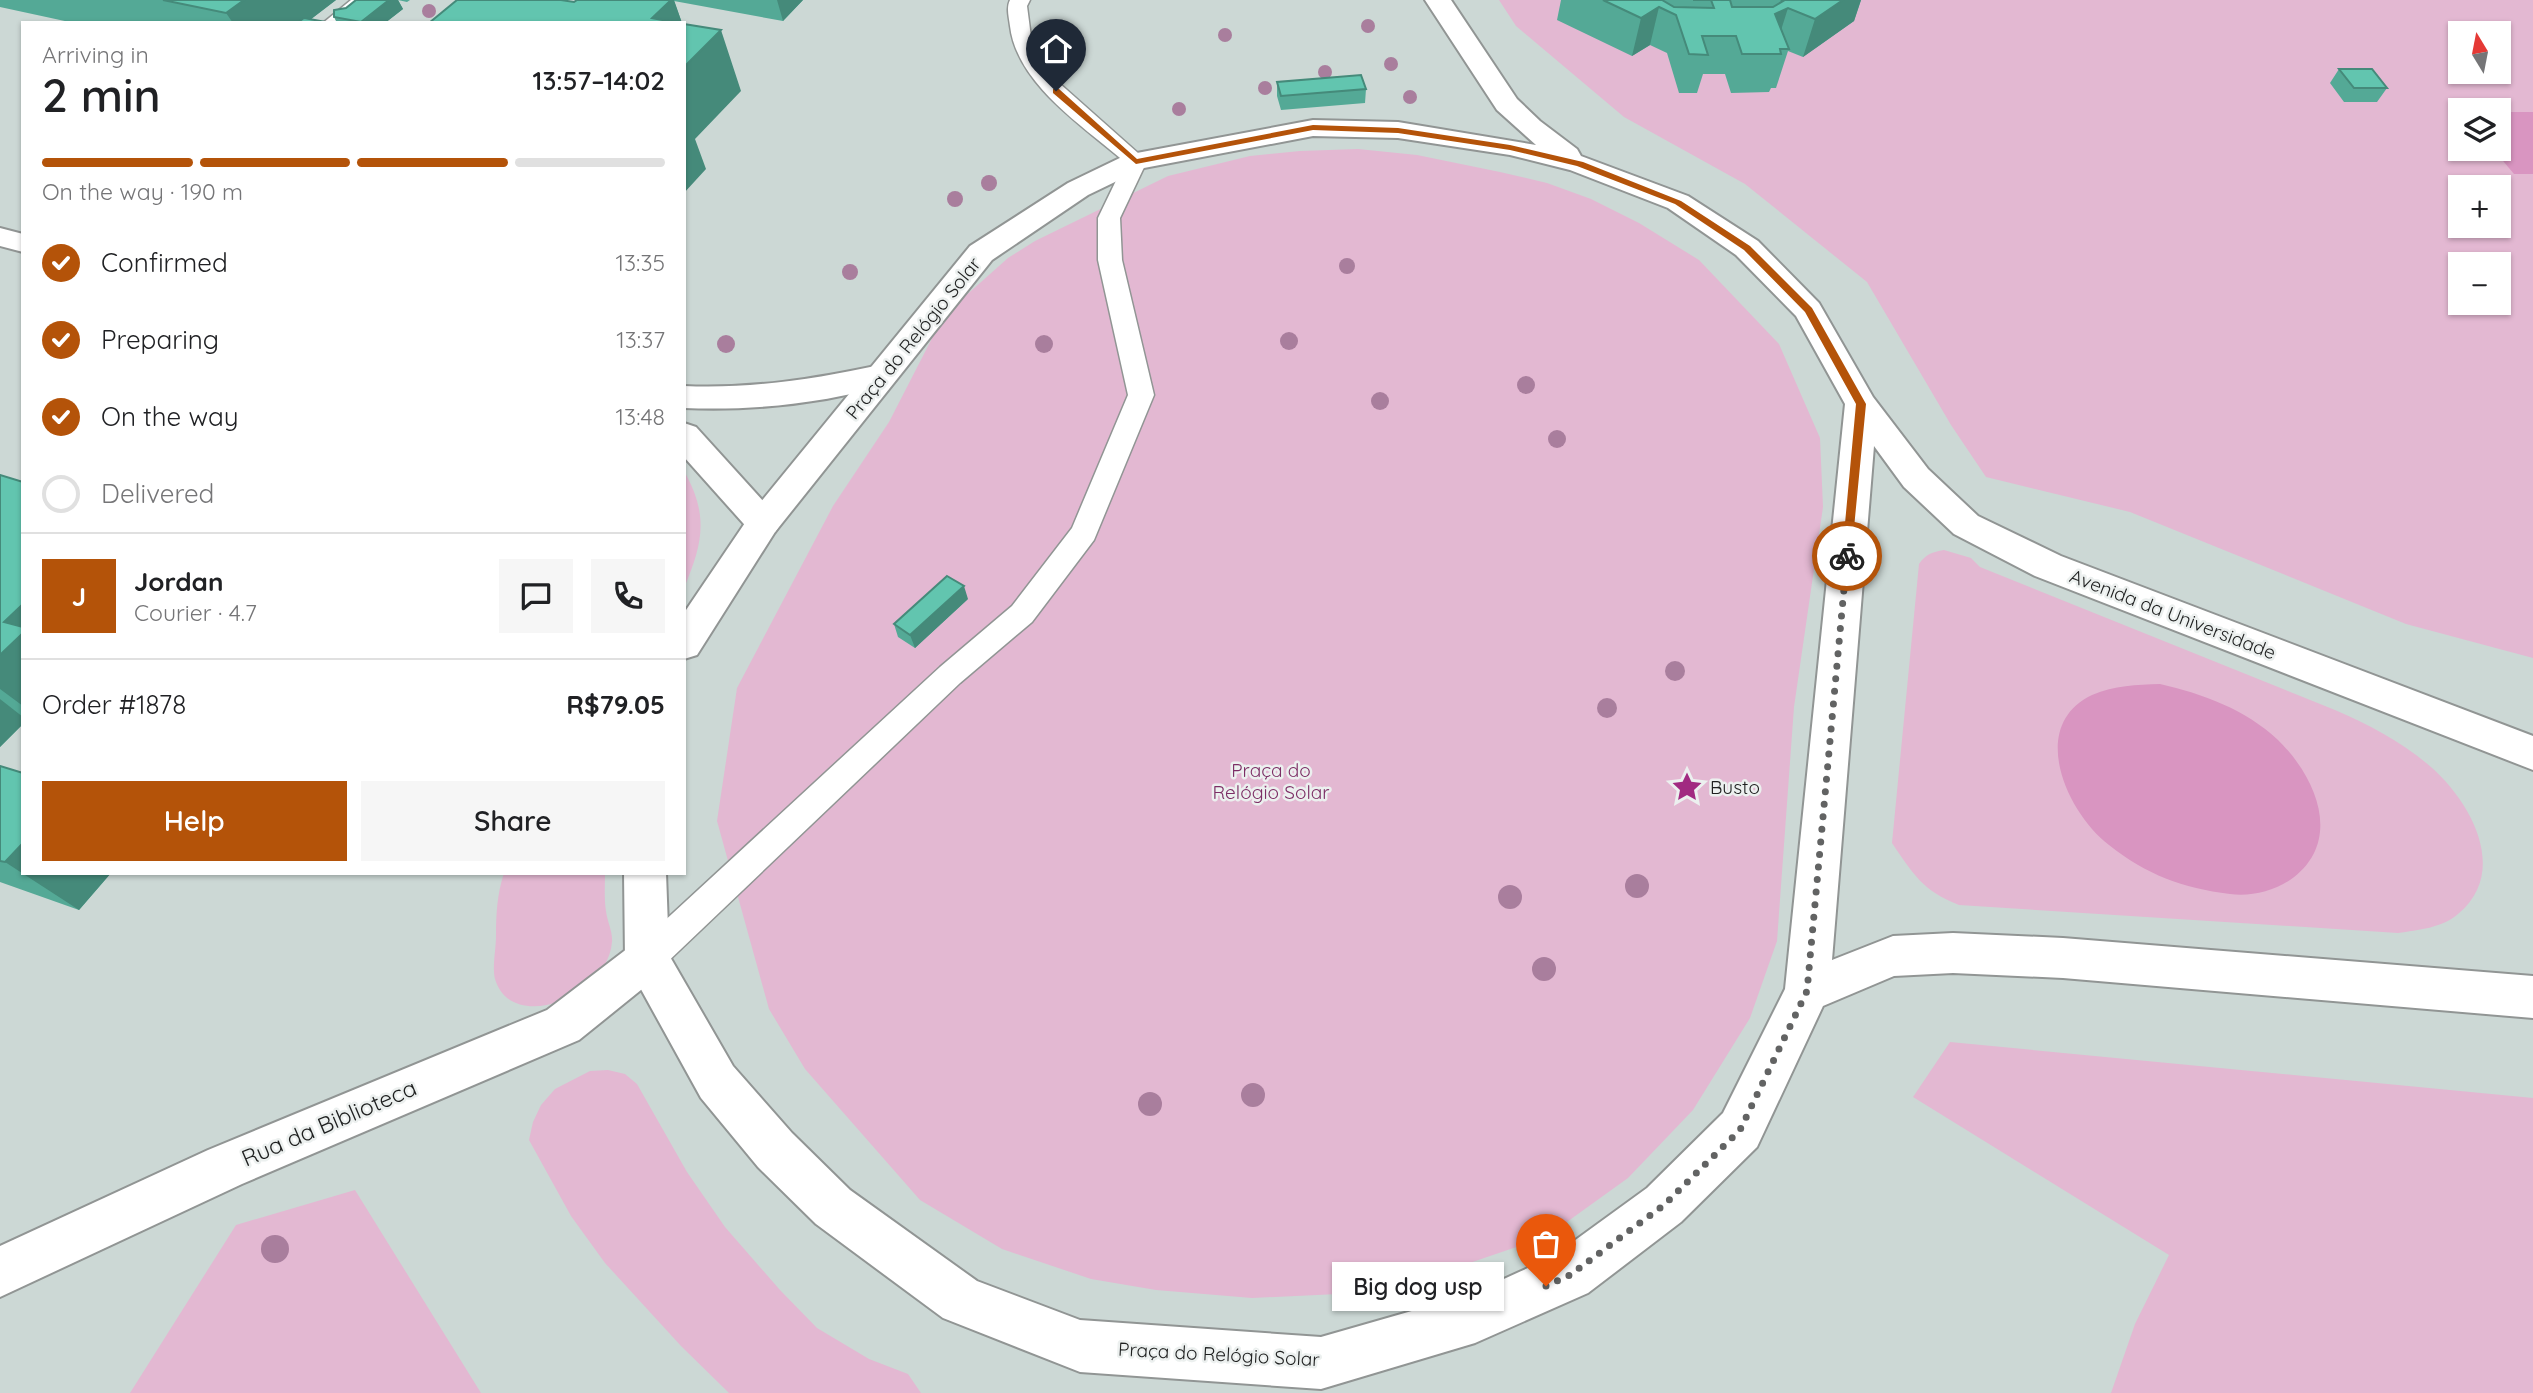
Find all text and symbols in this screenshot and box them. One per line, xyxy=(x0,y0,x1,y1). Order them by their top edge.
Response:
pin xyxy=(1026,19,1086,91)
north arrow xyxy=(2448,21,2511,84)
map controls xyxy=(2448,21,2511,315)
icon: home xyxy=(1037,30,1075,68)
text: Arriving in xyxy=(42,40,149,69)
text: 13:57–14:02 xyxy=(532,64,665,97)
text: 2 min xyxy=(42,66,161,124)
button: layers xyxy=(2448,98,2511,161)
button: + xyxy=(2448,175,2511,238)
text: On the way · 190 m xyxy=(42,177,243,206)
icon: check xyxy=(42,244,80,282)
text: Confirmed xyxy=(101,246,228,279)
text: 13:35 xyxy=(616,248,665,277)
street label: Praça do Relógio Solar xyxy=(840,252,986,424)
button: − xyxy=(2448,252,2511,315)
icon: check xyxy=(42,321,80,359)
text: Preparing xyxy=(101,323,219,356)
text: 13:37 xyxy=(616,325,665,354)
icon: check xyxy=(42,398,80,436)
text: On the way xyxy=(101,400,239,433)
text: 13:48 xyxy=(616,402,665,431)
text: Delivered xyxy=(101,477,214,510)
courier xyxy=(1812,521,1882,591)
icon: bike xyxy=(1828,537,1866,575)
button: chat xyxy=(499,559,573,633)
button: phone xyxy=(591,559,665,633)
street label: Avenida da Universidade xyxy=(2067,564,2279,664)
text: Jordan xyxy=(134,565,223,598)
text: J xyxy=(72,580,86,613)
text: Courier · 4.7 xyxy=(134,598,257,627)
text: Order #1878 xyxy=(42,688,186,721)
text: R$79.05 xyxy=(566,688,665,721)
park label: Praça do Relógio Solar xyxy=(1212,758,1330,804)
place icon: Busto xyxy=(1670,770,1704,804)
place label: Busto xyxy=(1710,775,1760,799)
button: Help xyxy=(42,781,347,861)
button: Share xyxy=(361,781,665,861)
street label: Rua da Biblioteca xyxy=(237,1073,421,1172)
pin xyxy=(1516,1214,1576,1286)
icon: bag xyxy=(1527,1225,1565,1263)
callout: Big dog usp xyxy=(1332,1262,1504,1310)
text: Big dog usp xyxy=(1353,1272,1483,1301)
street label: Praça do Relógio Solar xyxy=(1118,1337,1321,1371)

